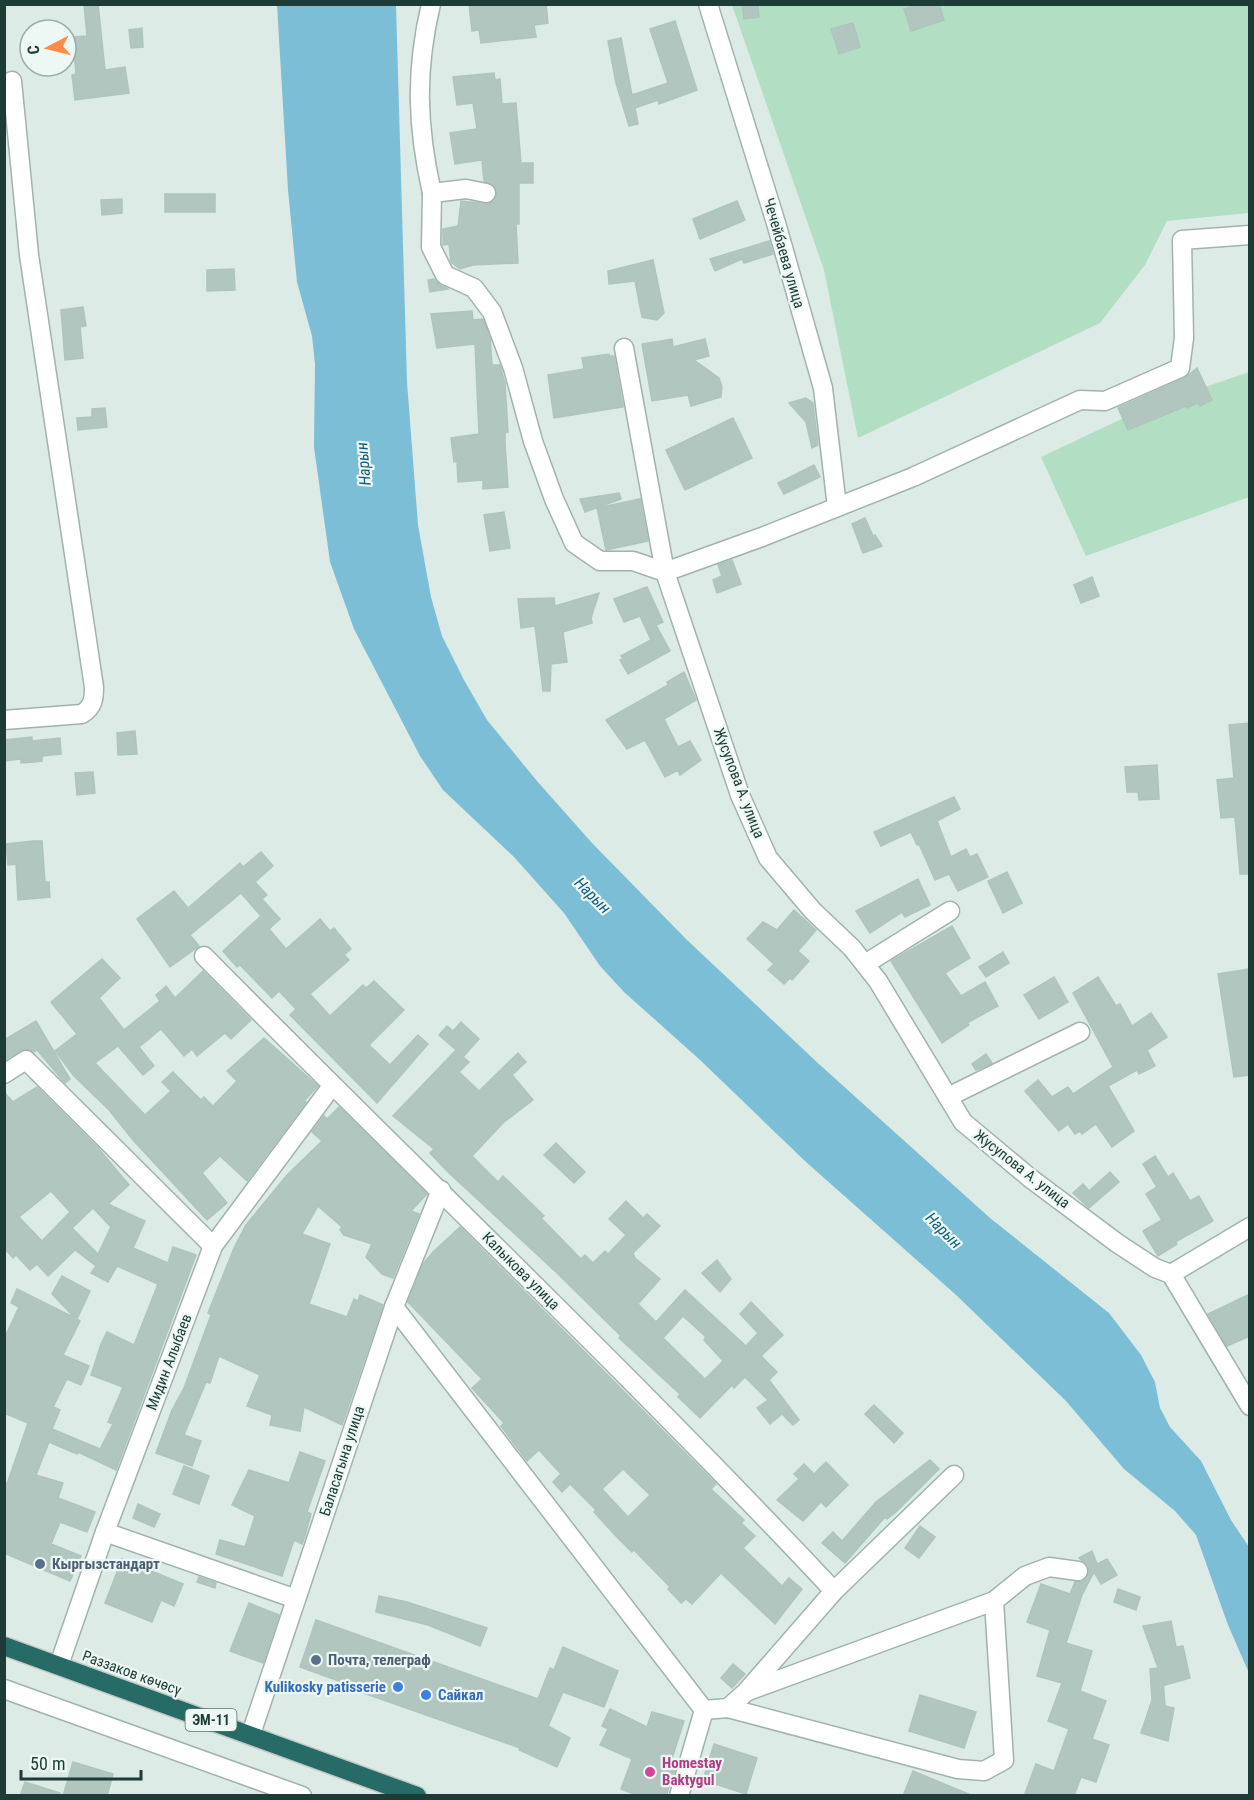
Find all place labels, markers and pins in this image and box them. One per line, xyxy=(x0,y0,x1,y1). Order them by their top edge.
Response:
place label: Кыргызстандарт xyxy=(52,1555,160,1573)
marker: Кыргызстандарт xyxy=(33,1557,47,1571)
place label: Почта, телеграф xyxy=(328,1651,431,1669)
marker: Почта, телеграф xyxy=(309,1653,323,1667)
place label: Kulikosky patisserie xyxy=(265,1678,386,1696)
marker: Kulikosky patisserie xyxy=(391,1680,405,1694)
place label: Сайкал xyxy=(438,1686,483,1704)
marker: Сайкал xyxy=(419,1688,433,1702)
place label: Homestay Baktygul xyxy=(662,1754,722,1789)
marker: Homestay Baktygul xyxy=(643,1765,657,1779)

